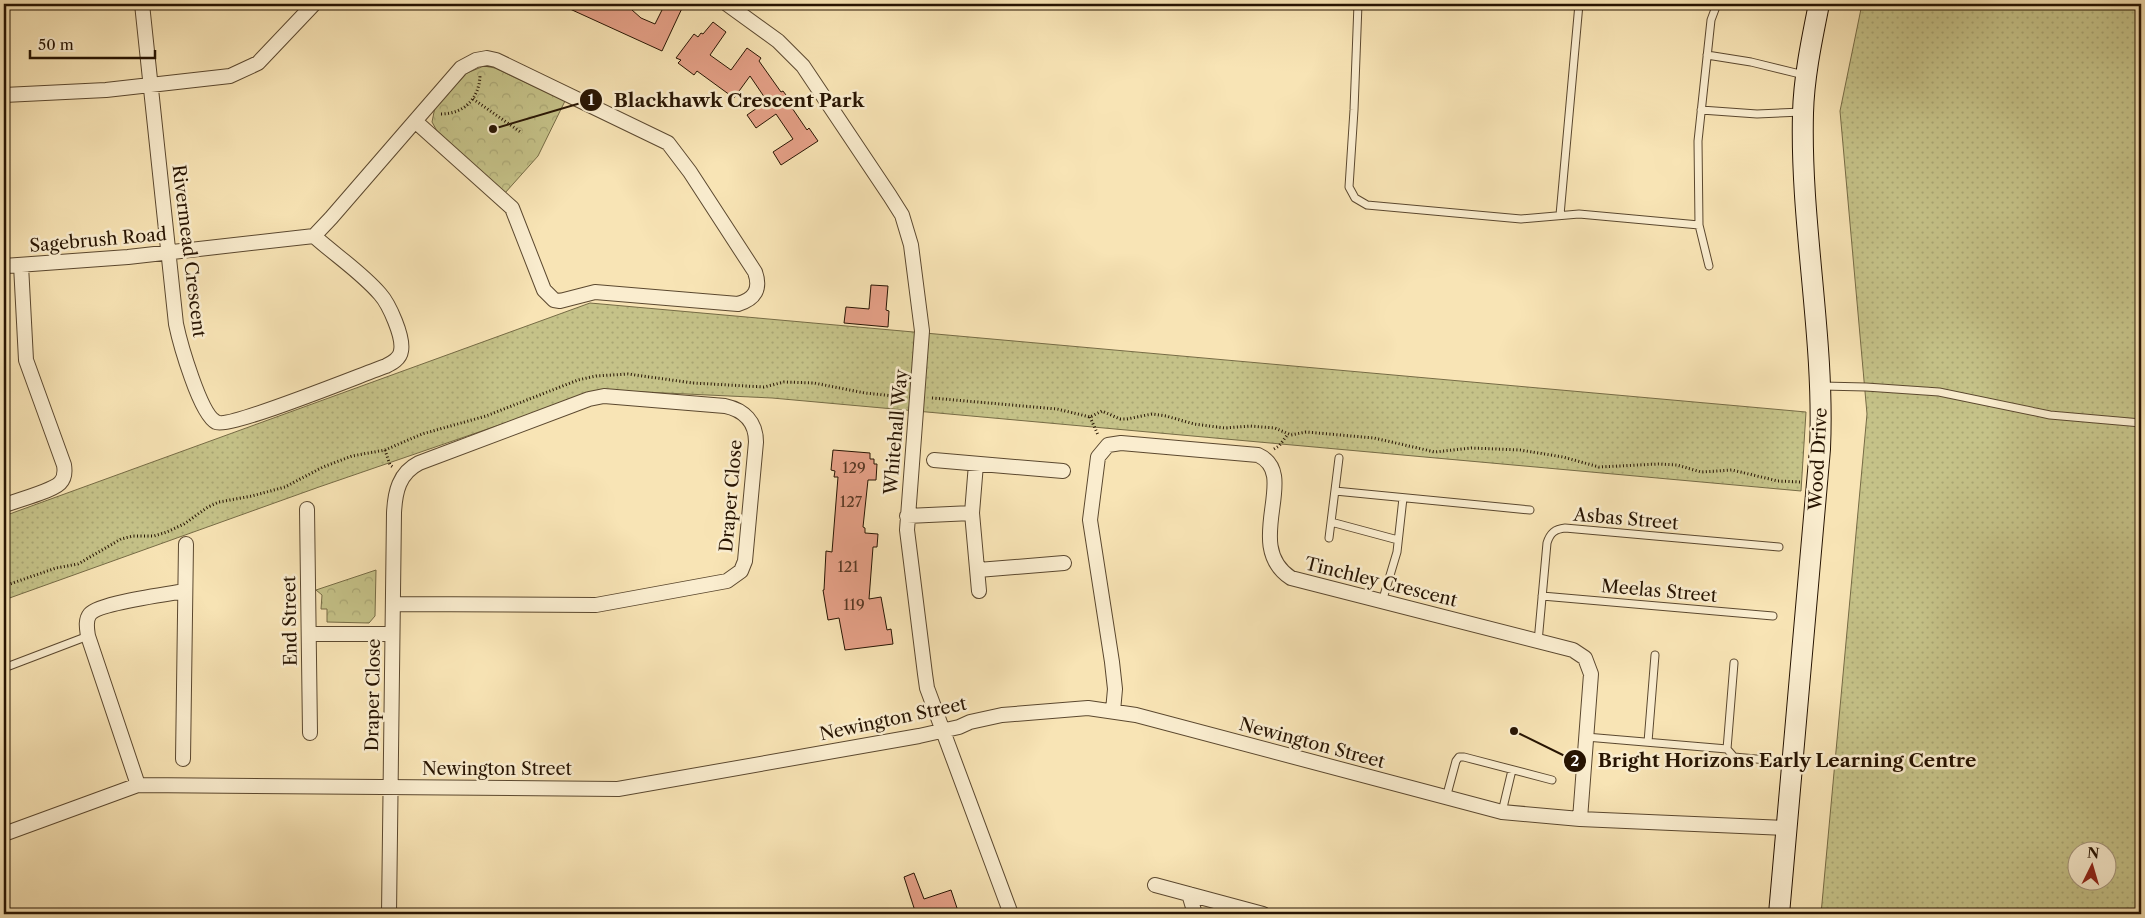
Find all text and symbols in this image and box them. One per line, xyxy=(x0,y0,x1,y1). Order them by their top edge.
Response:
scale bar xyxy=(30,28,155,60)
text: 50 m xyxy=(38,35,74,54)
callout: Blackhawk Crescent Park xyxy=(579,83,874,117)
text: Blackhawk Crescent Park xyxy=(614,89,865,112)
text: 1 xyxy=(588,90,595,109)
street label: Rivermead Crescent xyxy=(167,163,211,339)
street label: Sagebrush Road xyxy=(28,223,168,257)
street label: Whitehall Way xyxy=(879,367,913,497)
street label: Wood Drive xyxy=(1804,407,1832,512)
street label: Draper Close xyxy=(715,439,747,553)
house number: 129 xyxy=(842,458,866,477)
house number: 127 xyxy=(840,492,863,511)
street label: Asbas Street xyxy=(1572,503,1680,535)
street label: Tinchley Crescent xyxy=(1303,552,1460,612)
house number: 121 xyxy=(837,557,859,576)
street label: End Street xyxy=(278,575,302,666)
street label: Meelas Street xyxy=(1600,575,1719,607)
house number: 119 xyxy=(843,595,865,614)
street label: Draper Close xyxy=(361,638,385,752)
street label: Newington Street xyxy=(817,693,969,745)
street label: Newington Street xyxy=(1237,713,1388,773)
callout: Bright Horizons Early Learning Centre xyxy=(1562,744,1986,778)
text: Bright Horizons Early Learning Centre xyxy=(1598,749,1976,772)
text: 2 xyxy=(1571,751,1580,770)
street label: Newington Street xyxy=(422,758,573,780)
north arrow xyxy=(2068,840,2118,890)
text: N xyxy=(2086,844,2100,863)

